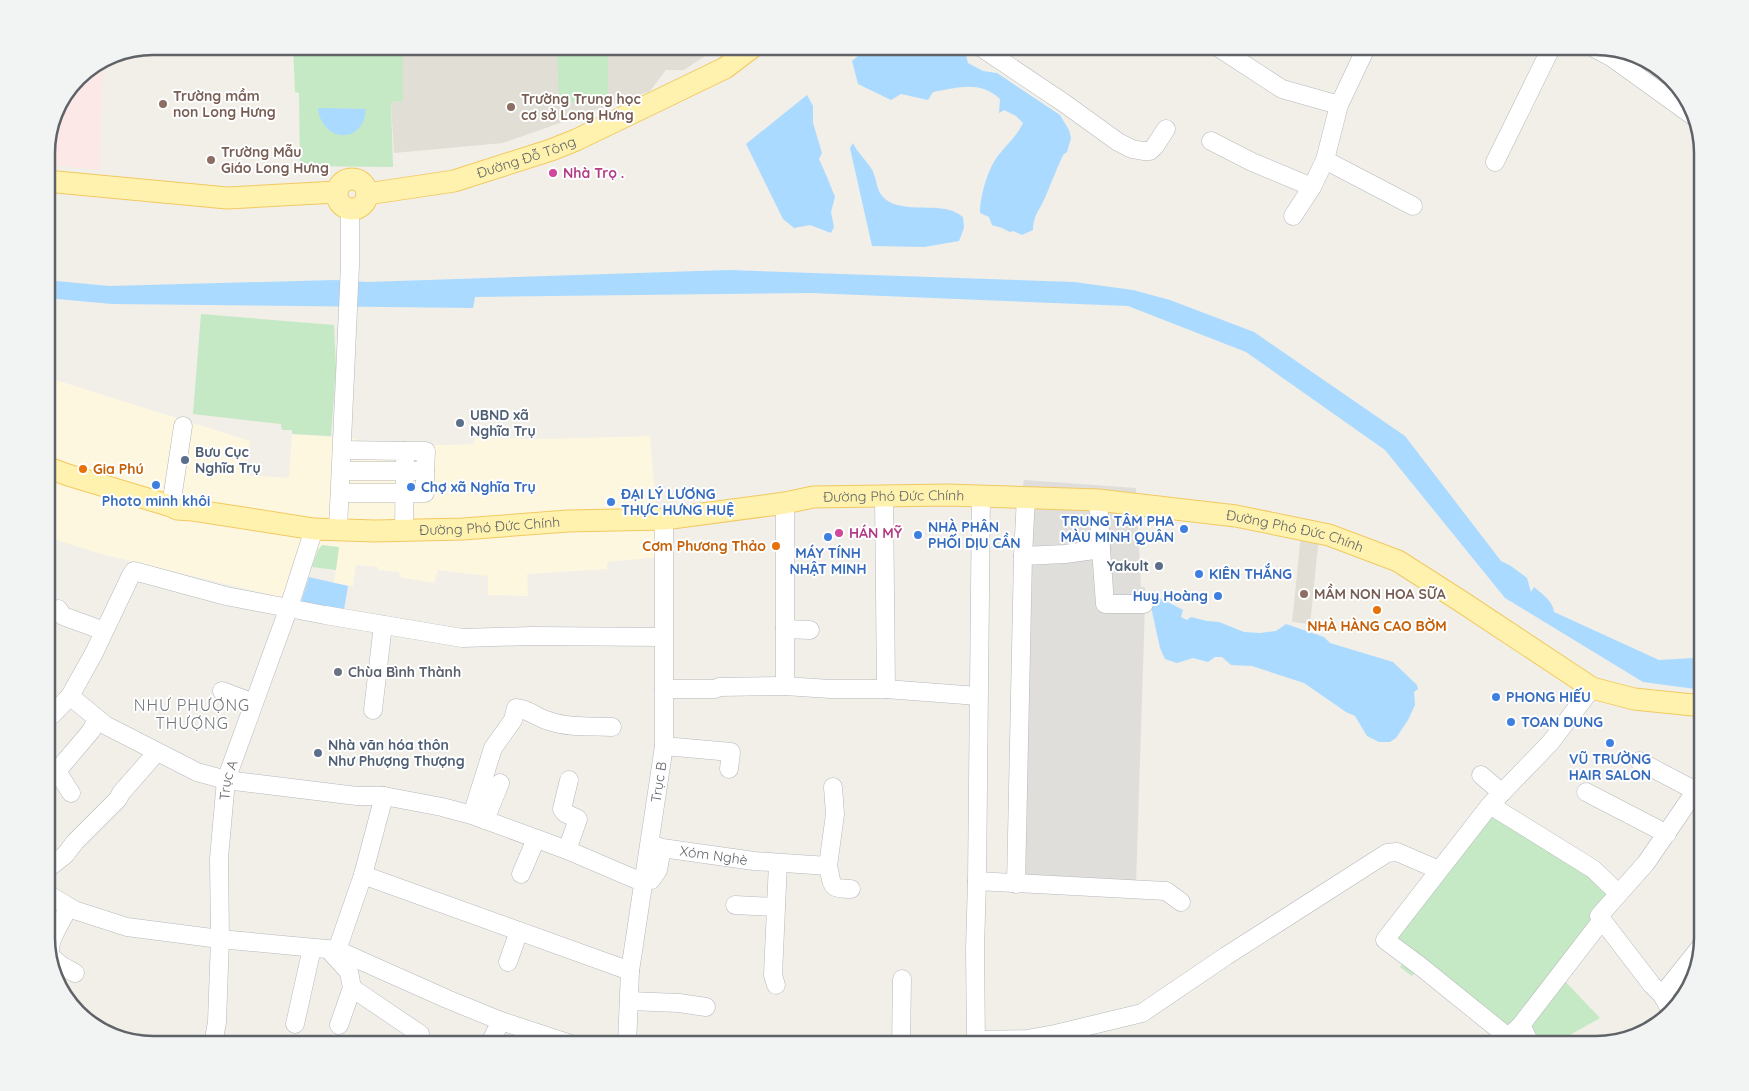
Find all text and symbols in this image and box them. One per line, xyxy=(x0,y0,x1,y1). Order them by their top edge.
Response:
place label: Trường mầm non Long Hưng xyxy=(173,87,276,121)
place label: Trường Trung học cơ sở Long Hưng xyxy=(521,90,641,124)
marker: Trường mầm non Long Hưng xyxy=(157,98,169,110)
marker: Trường Trung học cơ sở Long Hưng xyxy=(505,101,517,113)
street label: Đường Đỗ Tông xyxy=(474,132,578,182)
place label: Trường Mẫu Giáo Long Hưng xyxy=(221,143,329,177)
marker: Trường Mẫu Giáo Long Hưng xyxy=(205,154,217,166)
place label: Nhà Trọ . xyxy=(563,164,624,182)
marker: Nhà Trọ . xyxy=(547,167,559,179)
place label: UBND xã Nghĩa Trụ xyxy=(470,406,536,440)
marker: UBND xã Nghĩa Trụ xyxy=(454,417,466,429)
place label: Bưu Cục Nghĩa Trụ xyxy=(195,443,261,477)
marker: Bưu Cục Nghĩa Trụ xyxy=(179,454,191,466)
place label: Gia Phú xyxy=(93,460,144,478)
marker: Gia Phú xyxy=(77,463,89,475)
place label: Chợ xã Nghĩa Trụ xyxy=(421,478,536,496)
marker: Photo minh khôi xyxy=(150,479,162,491)
marker: Chợ xã Nghĩa Trụ xyxy=(405,481,417,493)
place label: ĐẠI LÝ LƯƠNG THỰC HƯNG HUỆ xyxy=(620,485,734,519)
street label: Đường Phó Đức Chính xyxy=(823,486,965,506)
place label: Photo minh khôi xyxy=(102,492,210,510)
marker: ĐẠI LÝ LƯƠNG THỰC HƯNG HUỆ xyxy=(605,496,617,508)
street label: Đường Phó Đức Chính xyxy=(1225,506,1366,556)
place label: TRUNG TÂM PHA MÀU MINH QUÂN xyxy=(1061,512,1174,546)
street label: Đường Phó Đức Chính xyxy=(419,513,561,539)
place label: NHÀ PHÂN PHỐI DỊU CẦN xyxy=(928,518,1021,552)
marker: TRUNG TÂM PHA MÀU MINH QUÂN xyxy=(1178,523,1190,535)
place label: HÁN MỸ xyxy=(849,524,903,542)
marker: HÁN MỸ xyxy=(833,527,845,539)
marker: NHÀ PHÂN PHỐI DỊU CẦN xyxy=(912,529,924,541)
marker: MÁY TÍNH NHẬT MINH xyxy=(822,531,834,543)
place label: Cơm Phương Thảo xyxy=(642,537,766,555)
marker: Cơm Phương Thảo xyxy=(770,540,782,552)
place label: MÁY TÍNH NHẬT MINH xyxy=(790,544,866,578)
place label: Yakult xyxy=(1107,557,1149,575)
marker: Yakult xyxy=(1153,560,1165,572)
place label: KIÊN THẮNG xyxy=(1209,563,1292,583)
marker: KIÊN THẮNG xyxy=(1193,568,1205,580)
place label: MẦM NON HOA SỮA xyxy=(1314,583,1446,603)
place label: Huy Hoàng xyxy=(1133,587,1208,605)
marker: MẦM NON HOA SỮA xyxy=(1298,588,1310,600)
marker: Huy Hoàng xyxy=(1212,590,1224,602)
marker: NHÀ HÀNG CAO BỜM xyxy=(1371,604,1383,616)
place label: NHÀ HÀNG CAO BỜM xyxy=(1307,617,1447,635)
place label: Chùa Bình Thành xyxy=(348,663,461,681)
marker: Chùa Bình Thành xyxy=(332,666,344,678)
place label: PHONG HIẾU xyxy=(1506,687,1591,706)
marker: PHONG HIẾU xyxy=(1490,691,1502,703)
district label: NHƯ PHƯỢNG THƯỢNG xyxy=(134,695,250,733)
place label: TOAN DUNG xyxy=(1521,713,1603,731)
marker: TOAN DUNG xyxy=(1505,716,1517,728)
place label: Nhà văn hóa thôn Như Phượng Thượng xyxy=(328,736,465,770)
marker: VŨ TRƯỜNG HAIR SALON xyxy=(1604,737,1616,749)
marker: Nhà văn hóa thôn Như Phượng Thượng xyxy=(312,747,324,759)
place label: VŨ TRƯỜNG HAIR SALON xyxy=(1569,750,1651,784)
street label: Trục A xyxy=(215,757,242,801)
street label: Trục B xyxy=(647,760,671,804)
street label: Xóm Nghè xyxy=(679,842,749,869)

